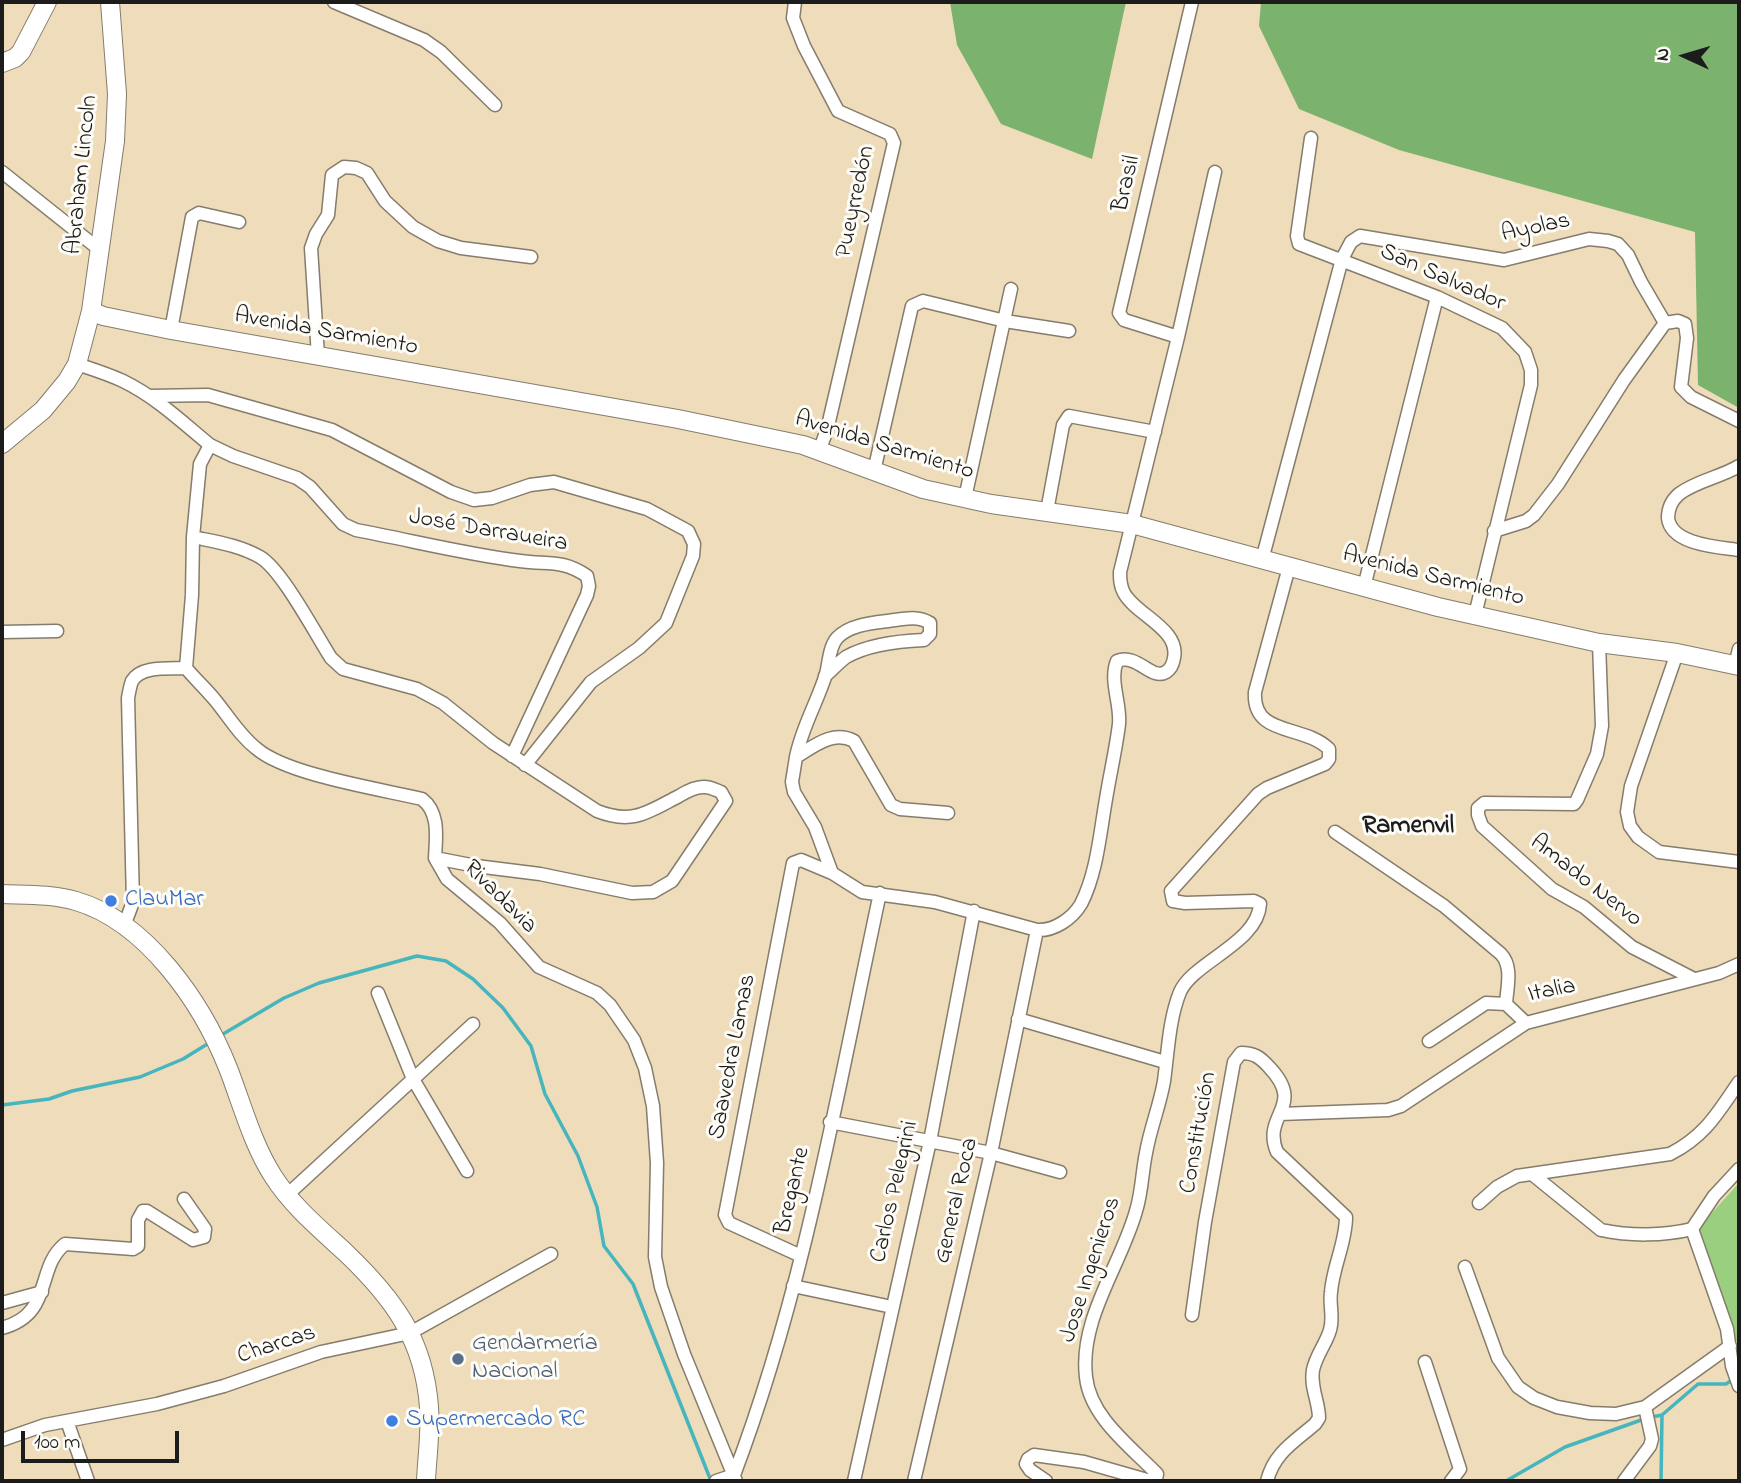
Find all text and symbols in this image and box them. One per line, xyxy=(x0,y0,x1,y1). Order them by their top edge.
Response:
north arrow xyxy=(1650,21,1720,91)
text: N xyxy=(1650,47,1677,62)
street label: Abraham Lincoln xyxy=(60,94,106,256)
street label: Pueyrredón xyxy=(831,143,883,261)
street label: Brasil xyxy=(1108,153,1148,215)
street label: Ayolas xyxy=(1499,208,1573,250)
street label: San Salvador xyxy=(1375,239,1509,319)
street label: Avenida Sarmiento xyxy=(232,303,420,363)
street label: Avenida Sarmiento xyxy=(791,406,977,488)
street label: José Darraueira xyxy=(406,504,570,560)
street label: Avenida Sarmiento xyxy=(1339,542,1527,614)
district label: Ramenvil xyxy=(1362,812,1454,844)
street label: Amado Nervo xyxy=(1523,829,1647,935)
street label: Rivadavia xyxy=(456,855,542,941)
place label: ClauMar xyxy=(125,887,204,915)
marker: ClauMar xyxy=(103,893,119,909)
street label: Saavedra Lamas xyxy=(704,972,764,1142)
street label: Italia xyxy=(1526,973,1578,1011)
street label: Constitución xyxy=(1175,1070,1225,1196)
street label: Carlos Pelegrini xyxy=(866,1118,926,1266)
street label: General Roca xyxy=(930,1135,986,1267)
street label: Bregante xyxy=(770,1145,818,1237)
street label: Jose Ingenieros xyxy=(1055,1194,1129,1346)
street label: Charcas xyxy=(234,1320,320,1372)
place label: Gendarmería Nacional xyxy=(472,1331,598,1387)
marker: Gendarmería Nacional xyxy=(450,1351,466,1367)
place label: Supermercado RC xyxy=(406,1407,585,1435)
marker: Supermercado RC xyxy=(384,1413,400,1429)
scale bar xyxy=(24,1416,182,1460)
text: 100 m xyxy=(34,1428,80,1458)

